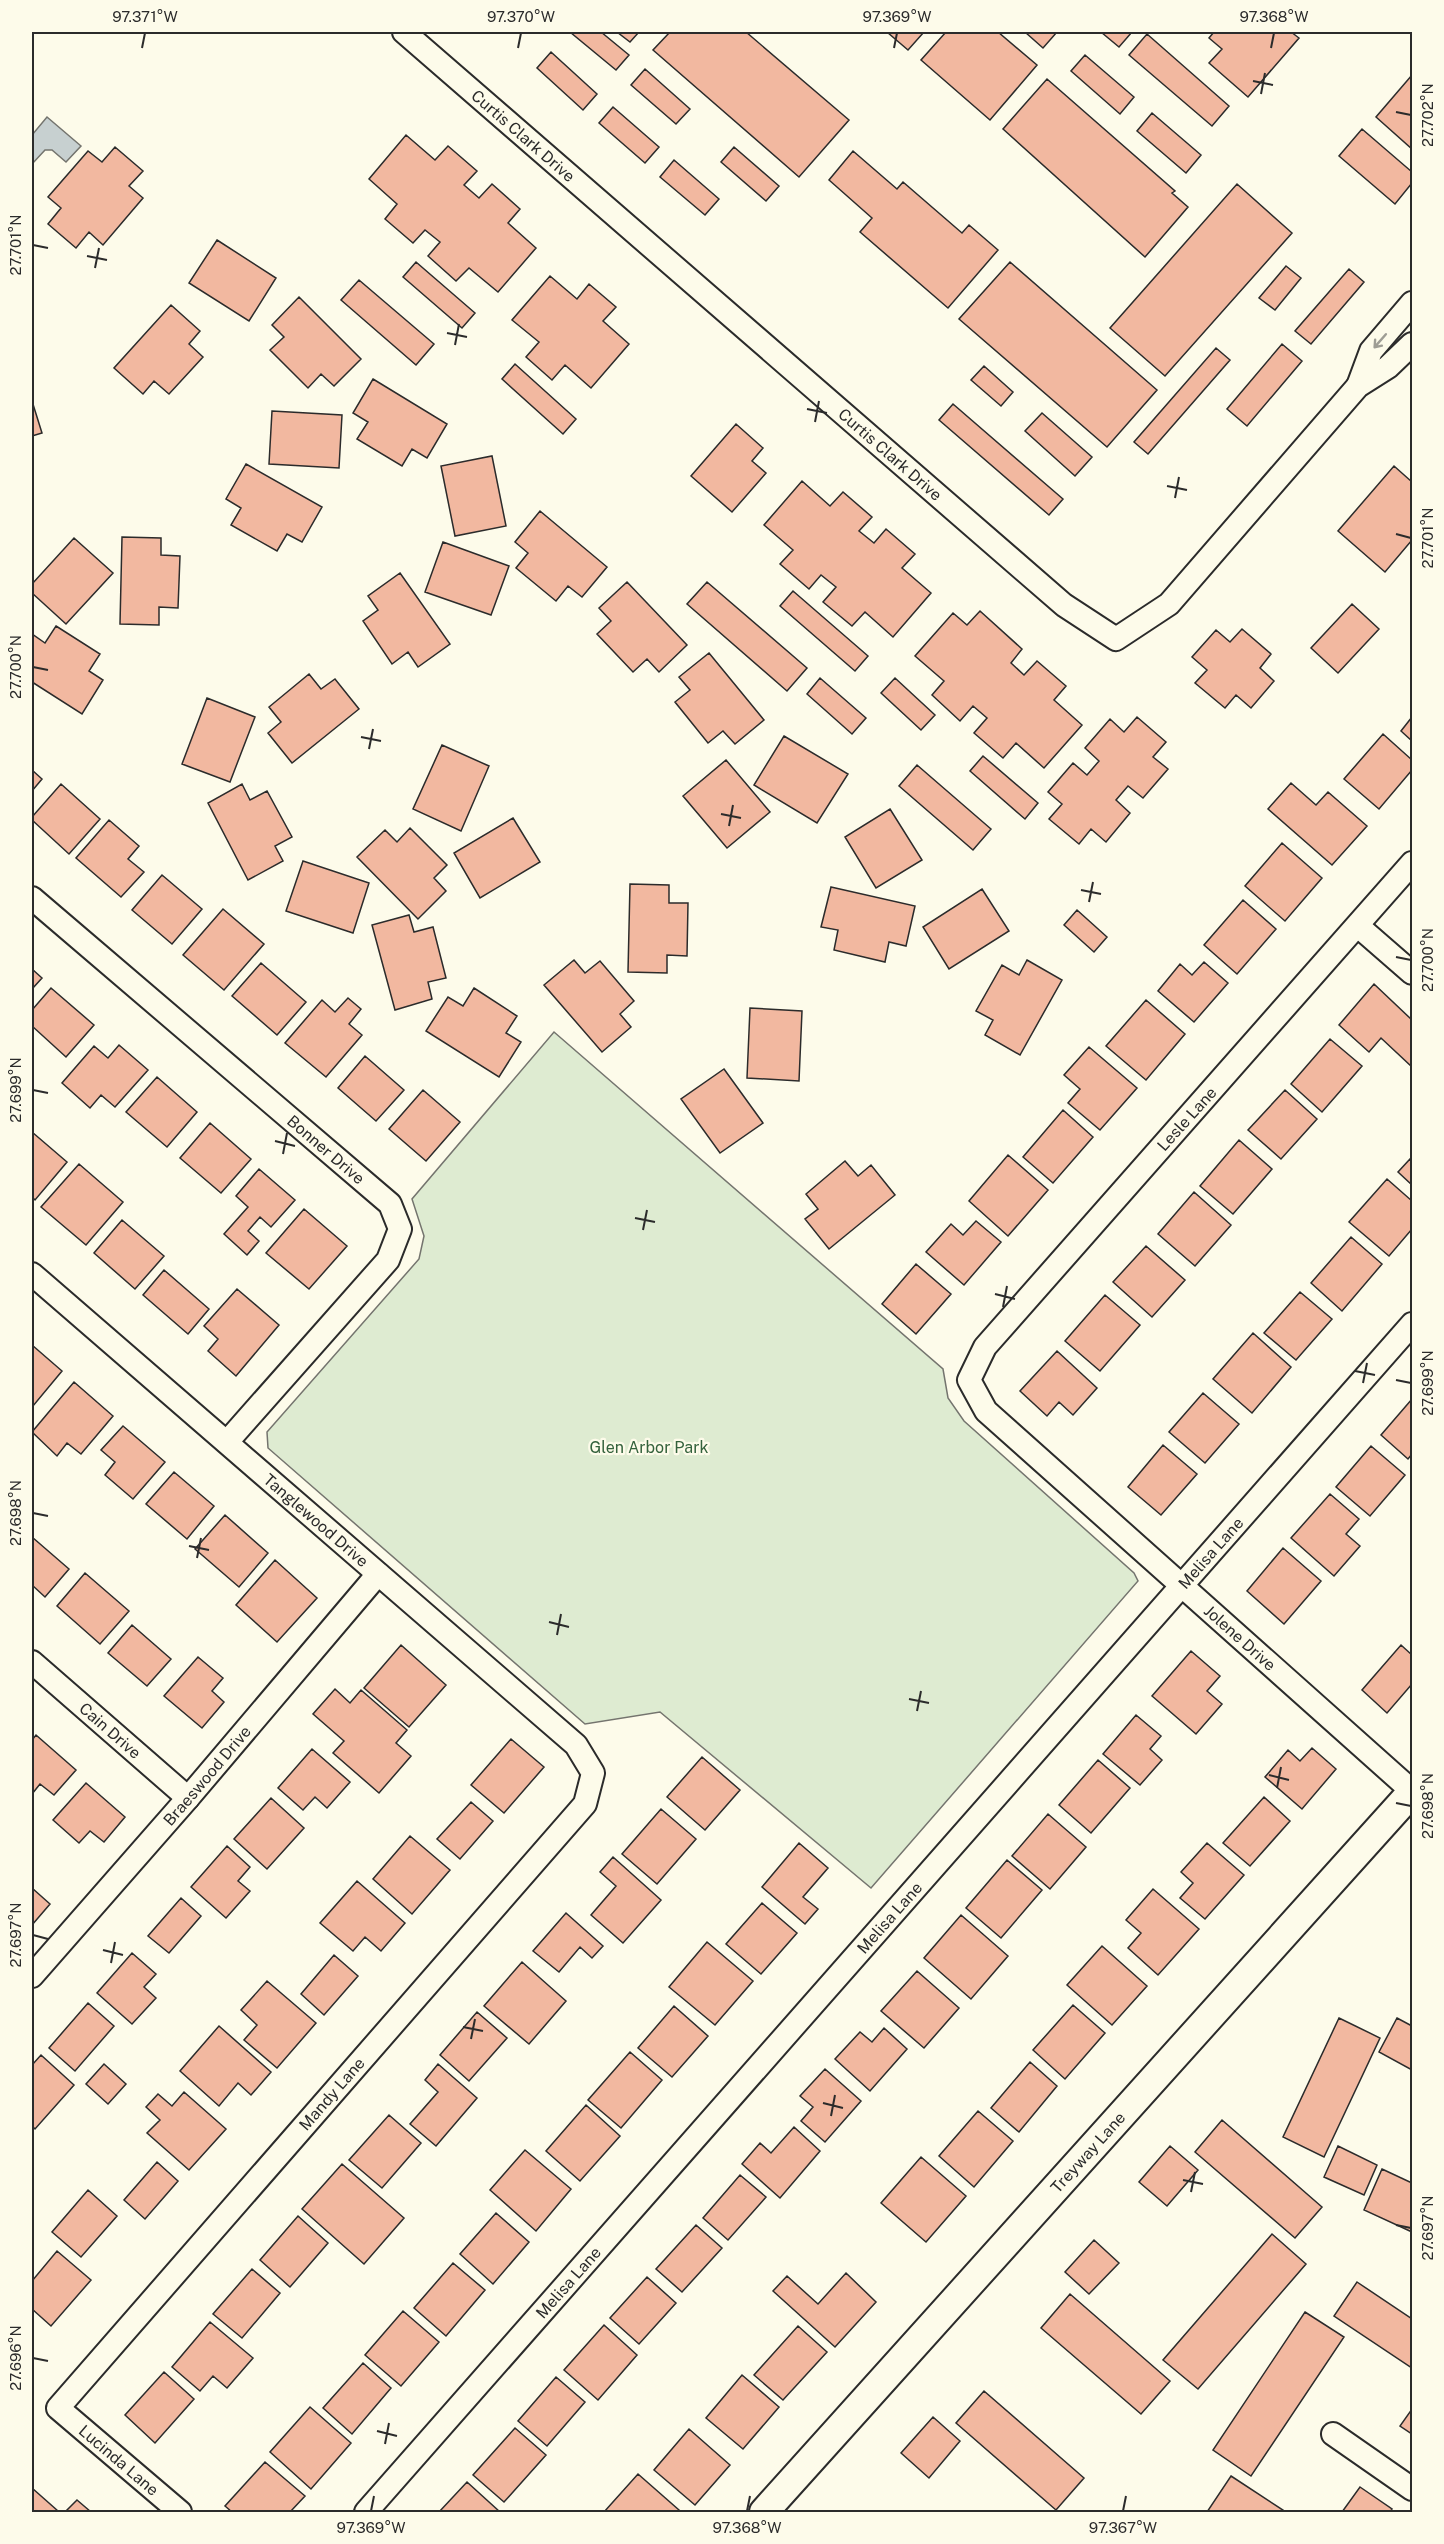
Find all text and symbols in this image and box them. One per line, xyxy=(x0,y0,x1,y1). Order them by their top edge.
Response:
text: 97.371°W xyxy=(112,8,178,25)
text: 97.370°W xyxy=(487,8,555,25)
text: 97.369°W xyxy=(863,8,931,25)
text: 97.368°W xyxy=(1239,8,1309,25)
text: 27.702°N xyxy=(1419,83,1436,147)
street label: Curtis Clark Drive xyxy=(468,86,579,186)
text: 27.701°N xyxy=(7,214,24,276)
one-way arrow xyxy=(1373,333,1387,348)
street label: Curtis Clark Drive xyxy=(835,404,946,504)
text: 27.701°N xyxy=(1419,507,1436,569)
text: 27.700°N xyxy=(7,635,24,699)
text: 27.700°N xyxy=(1419,928,1436,992)
text: 27.699°N xyxy=(7,1057,24,1123)
street label: Lesle Lane xyxy=(1153,1083,1221,1155)
street label: Bonner Drive xyxy=(284,1111,369,1188)
text: 27.699°N xyxy=(1419,1350,1436,1416)
park label: Glen Arbor Park xyxy=(590,1438,708,1457)
street label: Tanglewood Drive xyxy=(260,1470,372,1571)
text: 27.698°N xyxy=(7,1480,24,1546)
street label: Melisa Lane xyxy=(1174,1513,1247,1592)
street label: Jolene Drive xyxy=(1200,1601,1280,1674)
street label: Cain Drive xyxy=(76,1698,145,1762)
street label: Braeswood Drive xyxy=(159,1722,255,1829)
text: 27.698°N xyxy=(1419,1773,1436,1839)
street label: Melisa Lane xyxy=(853,1878,926,1957)
text: 27.697°N xyxy=(7,1902,24,1968)
street label: Mandy Lane xyxy=(295,2054,369,2134)
street label: Treyway Lane xyxy=(1047,2108,1129,2197)
text: 27.697°N xyxy=(1419,2195,1436,2261)
street label: Melisa Lane xyxy=(532,2243,605,2322)
text: 27.696°N xyxy=(7,2325,24,2391)
street label: Lucinda Lane xyxy=(75,2421,163,2499)
text: 97.369°W xyxy=(337,2519,405,2536)
text: 97.368°W xyxy=(712,2519,782,2536)
text: 97.367°W xyxy=(1089,2519,1157,2536)

